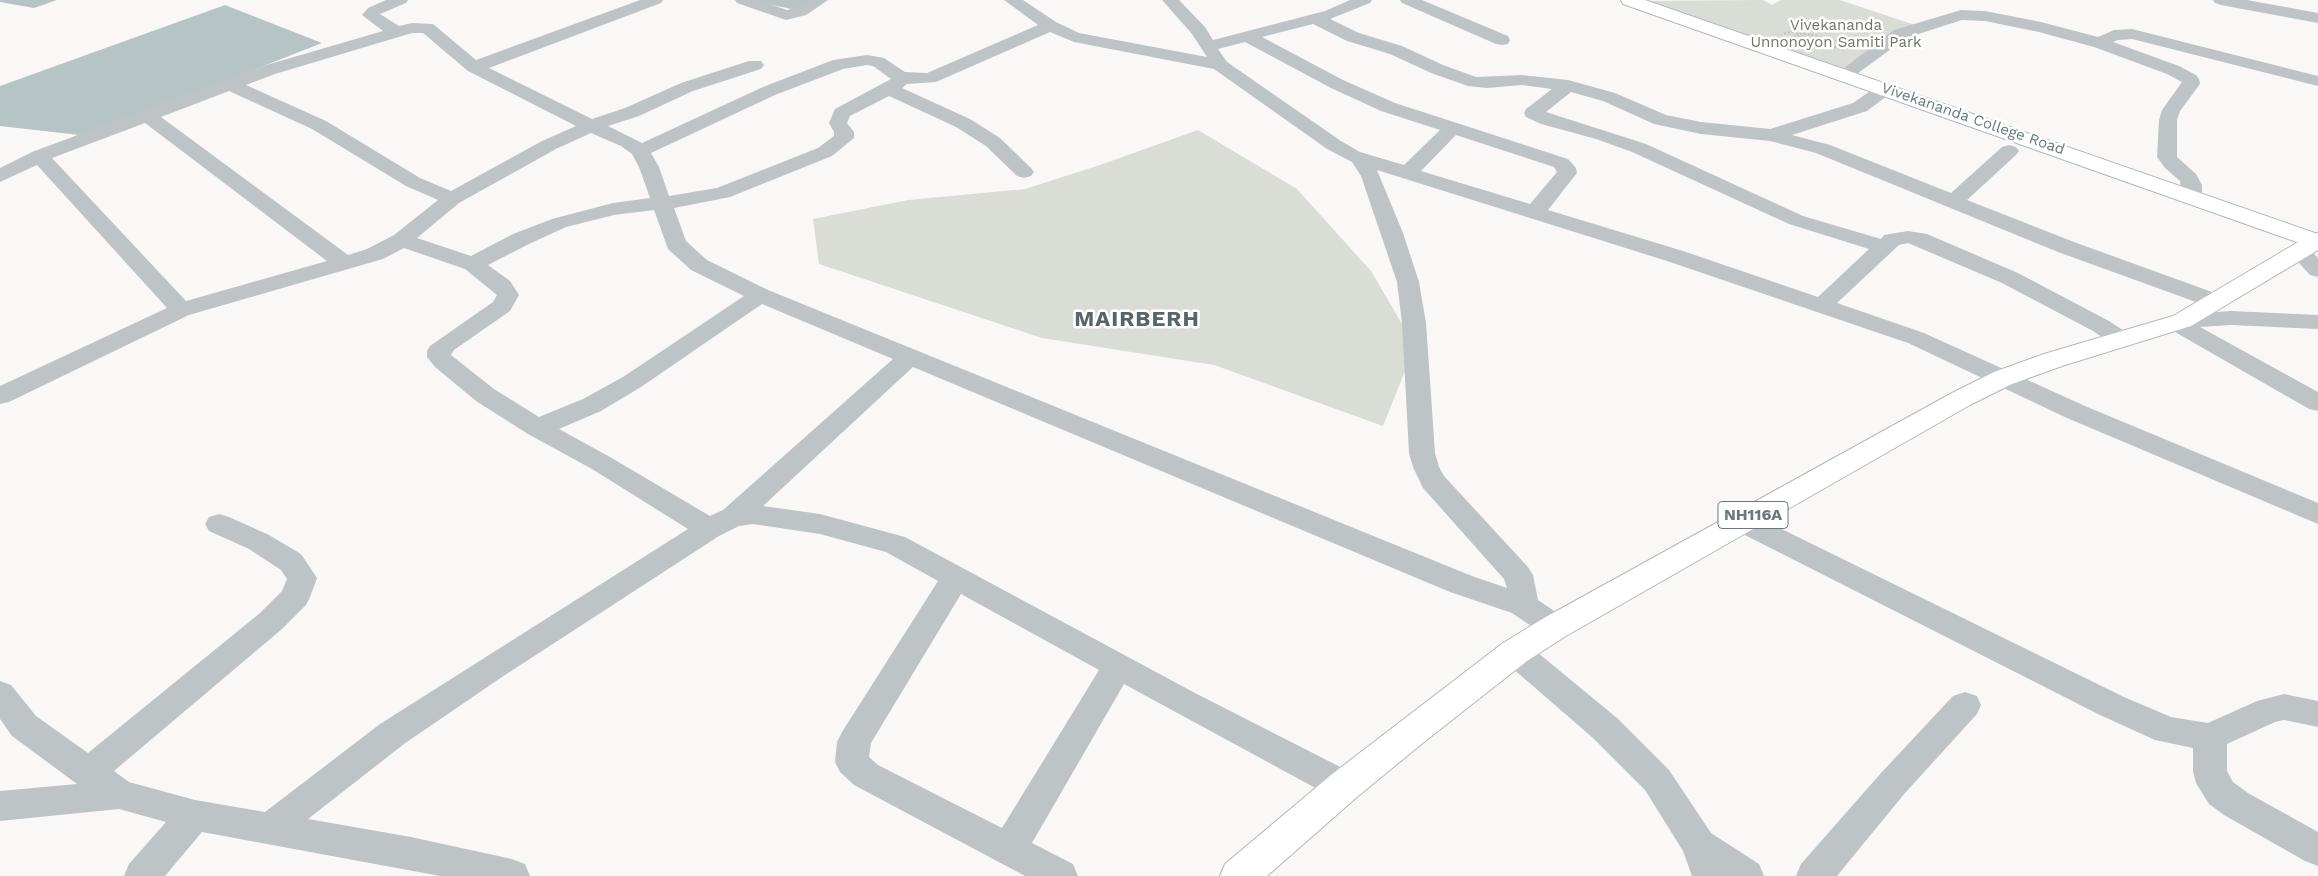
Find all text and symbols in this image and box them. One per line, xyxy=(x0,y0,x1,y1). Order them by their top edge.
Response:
park label: Vivekananda Unnonoyon Samiti Park xyxy=(1750,17,1922,52)
street label: Vivekananda College Road xyxy=(1879,79,2067,159)
district label: MAIRBERH xyxy=(1073,307,1201,333)
road number: NH116A xyxy=(1718,502,1788,528)

